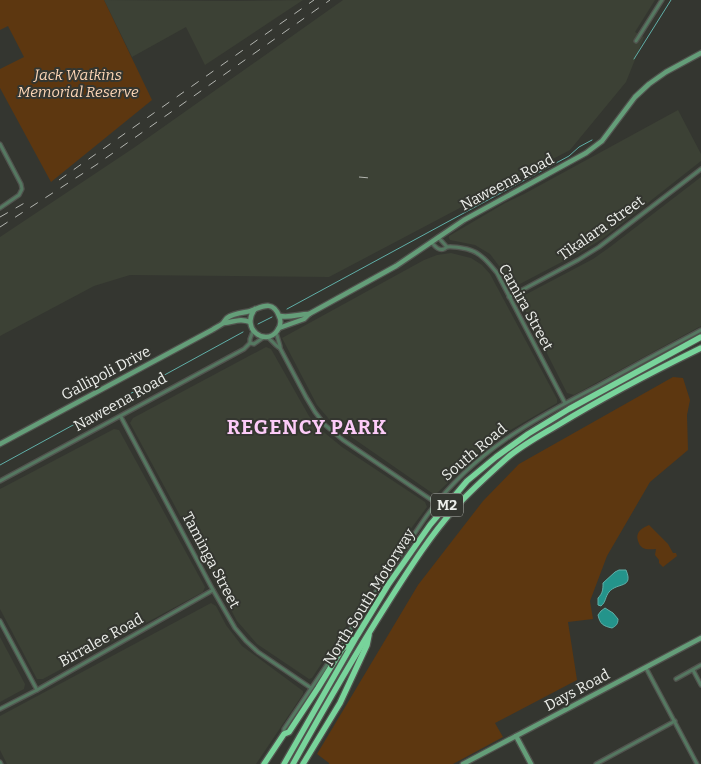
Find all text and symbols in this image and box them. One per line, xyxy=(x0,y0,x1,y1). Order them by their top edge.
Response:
park label: Jack Watkins Memorial Reserve xyxy=(17,66,139,101)
street label: Naweena Road xyxy=(457,150,557,214)
street label: Tikalara Street xyxy=(554,191,648,264)
street label: Camira Street xyxy=(495,261,557,354)
street label: Gallipoli Drive xyxy=(58,342,154,404)
street label: Naweena Road xyxy=(70,369,170,435)
district label: REGENCY PARK xyxy=(227,415,387,439)
street label: South Road xyxy=(438,419,510,484)
road number: M2 xyxy=(431,494,463,516)
street label: Taminga Street xyxy=(178,509,244,612)
street label: North South Motorway xyxy=(319,525,419,669)
street label: Birralee Road xyxy=(56,609,146,671)
street label: Days Road xyxy=(541,665,613,715)

